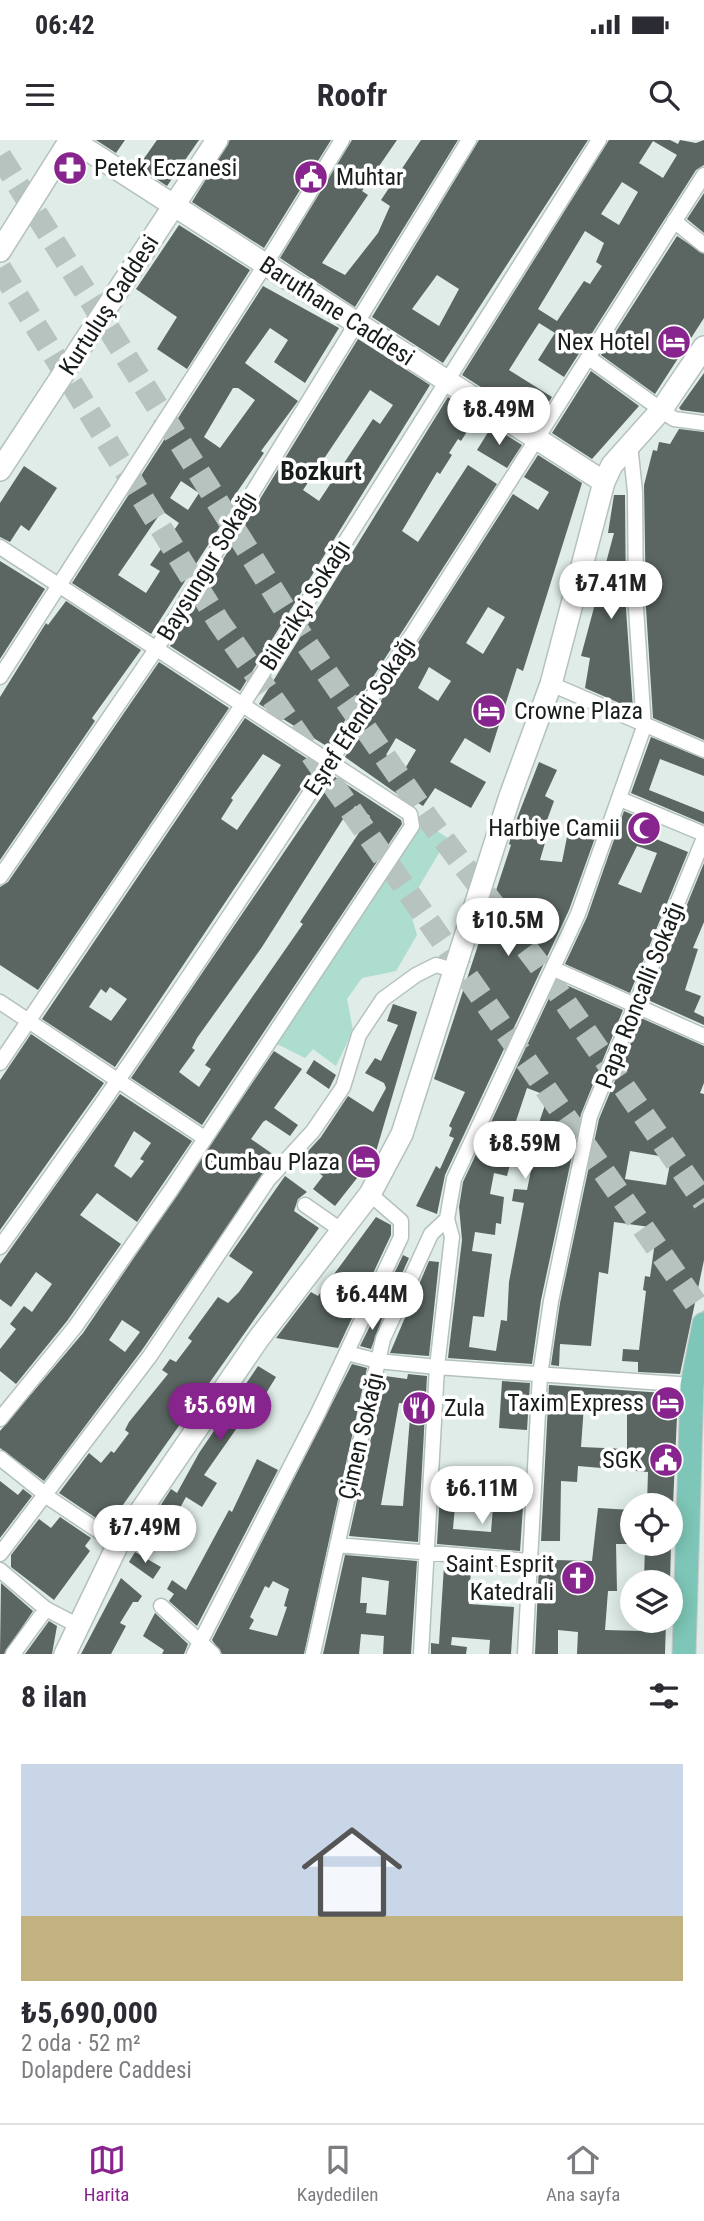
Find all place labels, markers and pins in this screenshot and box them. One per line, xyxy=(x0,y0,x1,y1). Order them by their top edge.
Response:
pharmacy icon: Petek Eczanesi xyxy=(51,149,89,187)
place label: Petek Eczanesi xyxy=(94,154,237,182)
public building icon: Muhtar xyxy=(292,158,330,196)
place label: Muhtar xyxy=(336,163,403,191)
hotel icon: Nex Hotel xyxy=(655,323,693,361)
place label: Nex Hotel xyxy=(557,328,650,356)
pin: ₺8.49M xyxy=(442,387,556,447)
pin: ₺7.41M xyxy=(554,561,668,621)
hotel icon: Crowne Plaza xyxy=(470,692,508,730)
place label: Crowne Plaza xyxy=(514,697,643,725)
mosque icon: Harbiye Camii xyxy=(625,809,663,847)
place label: Harbiye Camii xyxy=(488,814,620,842)
pin: ₺10.5M xyxy=(451,898,565,958)
pin: ₺8.59M xyxy=(468,1122,582,1181)
hotel icon: Cumbau Plaza xyxy=(345,1143,383,1181)
place label: Cumbau Plaza xyxy=(204,1148,340,1176)
pin: ₺6.44M xyxy=(315,1272,429,1332)
pin: ₺5.69M xyxy=(163,1384,277,1443)
hotel icon: Taxim Express xyxy=(649,1384,687,1422)
restaurant icon: Zula xyxy=(400,1389,438,1427)
place label: Taxim Express xyxy=(507,1389,644,1417)
place label: Zula xyxy=(444,1394,485,1422)
public building icon: SGK xyxy=(647,1441,685,1479)
place label: SGK xyxy=(602,1446,642,1474)
pin: ₺6.11M xyxy=(425,1466,539,1526)
pin: ₺7.49M xyxy=(88,1506,202,1565)
place label: Saint Esprit Katedrali xyxy=(446,1550,554,1606)
church icon: Saint Esprit Katedrali xyxy=(559,1559,597,1597)

